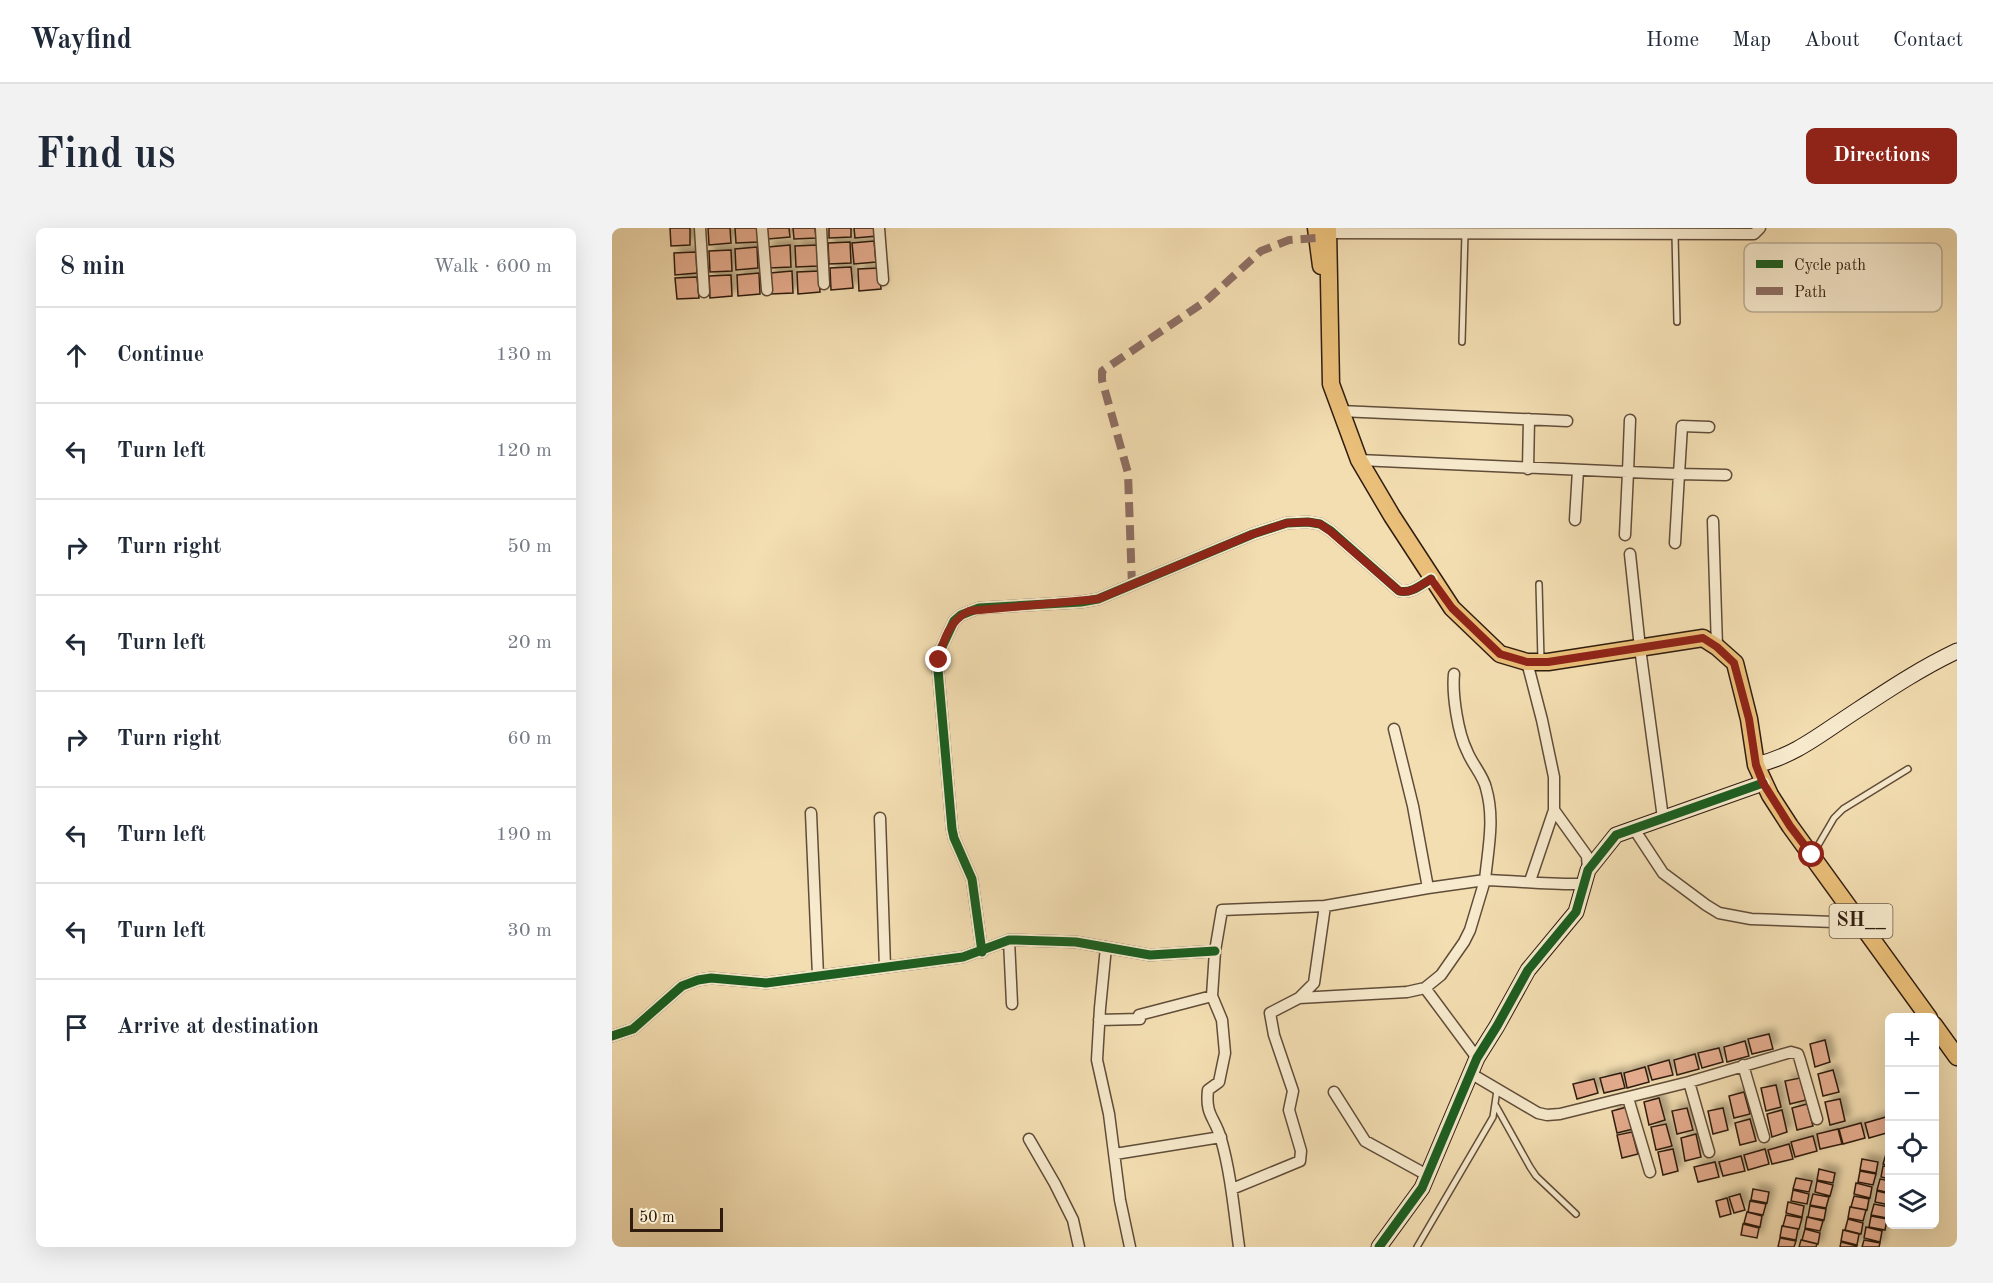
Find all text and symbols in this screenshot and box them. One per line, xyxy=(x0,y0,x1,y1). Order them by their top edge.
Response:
text: Wayfind xyxy=(30,27,132,55)
text: Home xyxy=(1646,30,1699,51)
text: Map xyxy=(1732,30,1771,51)
text: About xyxy=(1804,30,1860,51)
text: Contact xyxy=(1893,30,1963,51)
button: Directions xyxy=(1806,128,1957,184)
text: Find us xyxy=(36,135,175,177)
legend xyxy=(1744,243,1942,312)
text: 8 min xyxy=(60,254,125,280)
text: Walk · 600 m xyxy=(433,257,552,277)
text: Cycle path xyxy=(1794,258,1866,274)
text: Path xyxy=(1794,285,1827,301)
icon: ahead xyxy=(60,339,93,372)
text: Continue xyxy=(117,344,204,366)
text: 130 m xyxy=(496,345,552,365)
icon: left xyxy=(60,435,93,468)
text: Turn left xyxy=(117,440,206,462)
text: 120 m xyxy=(496,441,552,461)
icon: right xyxy=(60,531,93,564)
text: Turn right xyxy=(117,536,221,558)
text: 50 m xyxy=(507,537,552,557)
icon: left xyxy=(60,627,93,660)
text: Turn left xyxy=(117,632,206,654)
text: 20 m xyxy=(507,633,552,653)
route end xyxy=(925,646,951,672)
icon: right xyxy=(60,723,93,756)
text: Turn right xyxy=(117,728,221,750)
text: 60 m xyxy=(507,729,552,749)
icon: left xyxy=(60,819,93,852)
text: Turn left xyxy=(117,824,206,846)
text: 190 m xyxy=(496,825,552,845)
route start xyxy=(1798,841,1824,867)
road number: SH__ xyxy=(1830,904,1892,938)
icon: left xyxy=(60,915,93,948)
text: Turn left xyxy=(117,920,206,942)
text: 30 m xyxy=(507,921,552,941)
icon: arrive xyxy=(60,1011,93,1044)
map controls xyxy=(1885,1013,1939,1229)
button: + xyxy=(1885,1013,1939,1067)
text: Arrive at destination xyxy=(117,1016,319,1038)
button: − xyxy=(1885,1067,1939,1121)
button: locate xyxy=(1885,1121,1939,1175)
button: layers xyxy=(1885,1175,1939,1229)
scale bar xyxy=(630,1205,723,1232)
text: 50 m xyxy=(639,1210,675,1226)

